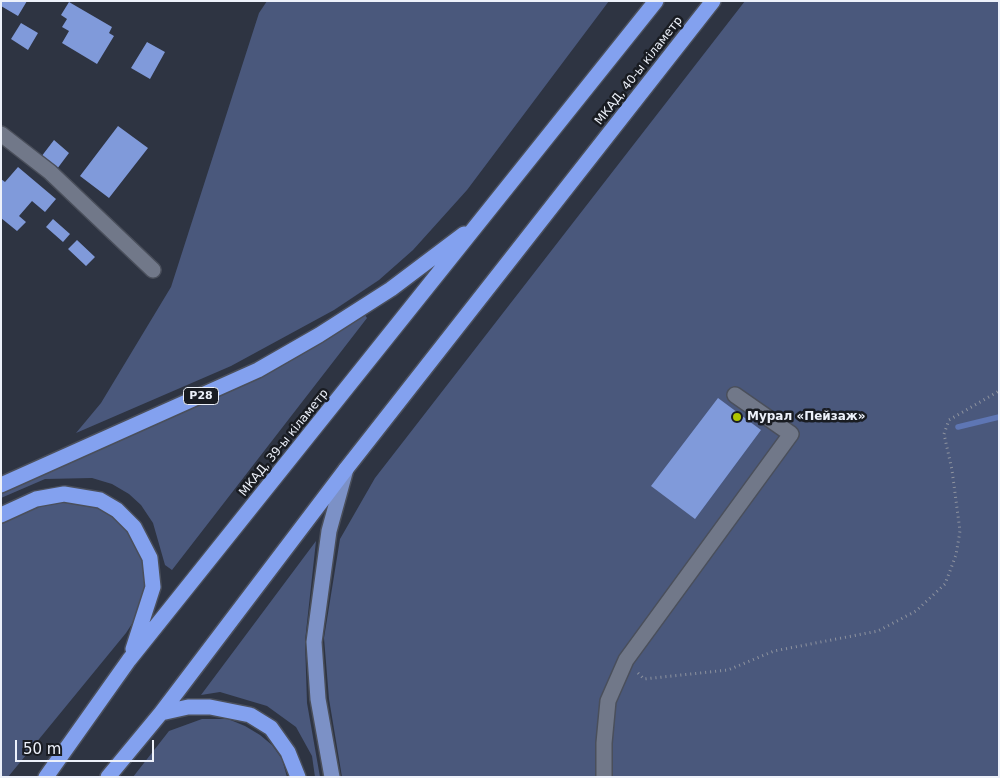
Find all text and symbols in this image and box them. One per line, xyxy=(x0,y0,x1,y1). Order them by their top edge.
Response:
street label: МКАД, 40-ы кіламетр xyxy=(592,14,686,128)
street label: МКАД, 39-ы кіламетр xyxy=(236,387,332,499)
road number: Р28 xyxy=(184,388,218,404)
place label: Мурал «Пейзаж» xyxy=(747,410,866,424)
marker: Мурал «Пейзаж» xyxy=(731,411,743,423)
scale bar xyxy=(18,730,156,762)
text: 50 m xyxy=(23,740,61,758)

